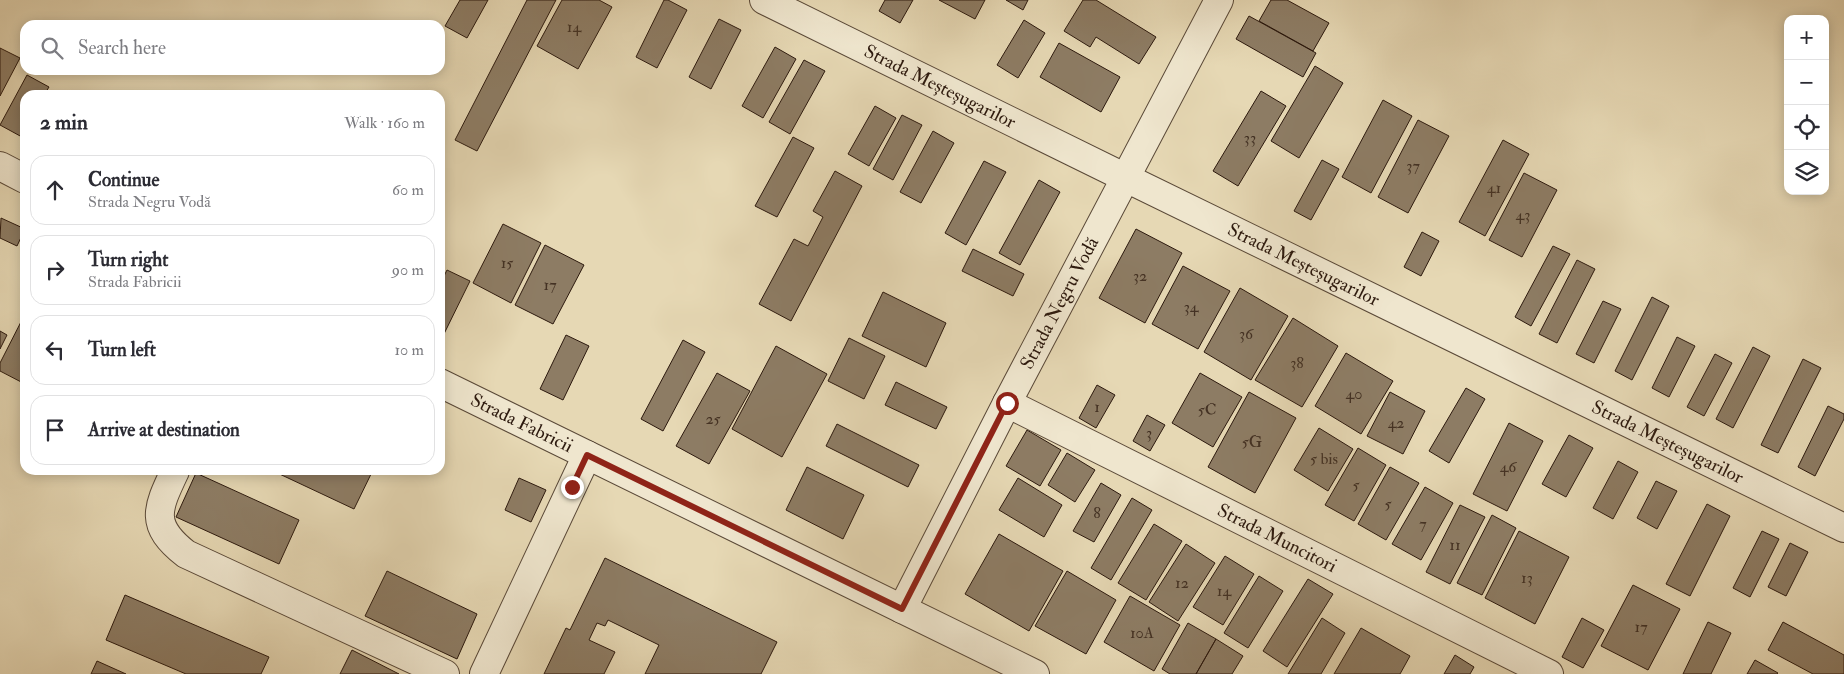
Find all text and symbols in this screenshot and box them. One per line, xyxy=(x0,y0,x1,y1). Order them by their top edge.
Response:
map controls xyxy=(1784,15,1829,195)
button: + xyxy=(1784,15,1829,60)
house number: 14 xyxy=(567,17,583,37)
search box xyxy=(20,20,445,75)
icon: search xyxy=(38,34,66,62)
text: Search here xyxy=(78,36,166,60)
street label: Strada Meșteșugarilor xyxy=(860,39,1020,134)
button: − xyxy=(1784,60,1829,105)
button: locate xyxy=(1784,105,1829,150)
text: 2 min xyxy=(40,109,88,136)
text: Walk · 160 m xyxy=(344,113,425,133)
house number: 33 xyxy=(1244,128,1256,148)
button: layers xyxy=(1784,150,1829,195)
house number: 37 xyxy=(1406,156,1420,176)
text: Continue xyxy=(88,168,159,192)
icon: ahead xyxy=(41,176,69,204)
house number: 41 xyxy=(1487,178,1501,198)
text: 60 m xyxy=(392,180,424,200)
text: Strada Negru Vodă xyxy=(88,192,211,212)
house number: 43 xyxy=(1516,205,1530,225)
street label: Strada Meșteșugarilor xyxy=(1224,217,1384,312)
street label: Strada Negru Vodă xyxy=(1015,233,1104,373)
text: Turn right xyxy=(88,248,168,272)
house number: 15 xyxy=(501,253,513,273)
icon: right xyxy=(41,256,69,284)
text: 90 m xyxy=(392,260,424,280)
house number: 32 xyxy=(1133,266,1147,286)
text: Strada Fabricii xyxy=(88,272,182,292)
house number: 17 xyxy=(543,275,557,295)
house number: 34 xyxy=(1184,297,1200,317)
house number: 36 xyxy=(1239,324,1254,344)
icon: left xyxy=(41,336,69,364)
text: Turn left xyxy=(88,338,156,362)
text: 10 m xyxy=(394,340,424,360)
house number: 38 xyxy=(1290,353,1304,373)
house number: 40 xyxy=(1346,384,1362,404)
street label: Strada Fabricii xyxy=(467,388,577,458)
route start xyxy=(996,392,1019,415)
street label: Strada Meșteșugarilor xyxy=(1588,395,1748,489)
house number: 1 xyxy=(1094,397,1100,417)
house number: 5C xyxy=(1198,400,1216,420)
house number: 25 xyxy=(705,409,721,429)
house number: 42 xyxy=(1388,413,1404,433)
icon: arrive xyxy=(41,416,69,444)
text: Arrive at destination xyxy=(88,418,240,442)
house number: 3 xyxy=(1146,423,1152,443)
house number: 5G xyxy=(1242,432,1262,452)
house number: 5 bis xyxy=(1310,449,1338,469)
house number: 46 xyxy=(1500,457,1517,477)
house number: 5 xyxy=(1352,475,1360,495)
route end xyxy=(561,476,584,499)
house number: 5 xyxy=(1384,494,1392,514)
street label: Strada Muncitori xyxy=(1213,498,1341,578)
house number: 8 xyxy=(1093,503,1101,523)
house number: 7 xyxy=(1419,514,1427,534)
house number: 11 xyxy=(1449,535,1461,555)
house number: 13 xyxy=(1521,568,1533,588)
house number: 12 xyxy=(1175,573,1189,593)
house number: 14 xyxy=(1217,581,1233,601)
house number: 17 xyxy=(1634,617,1648,637)
house number: 10A xyxy=(1130,623,1154,643)

